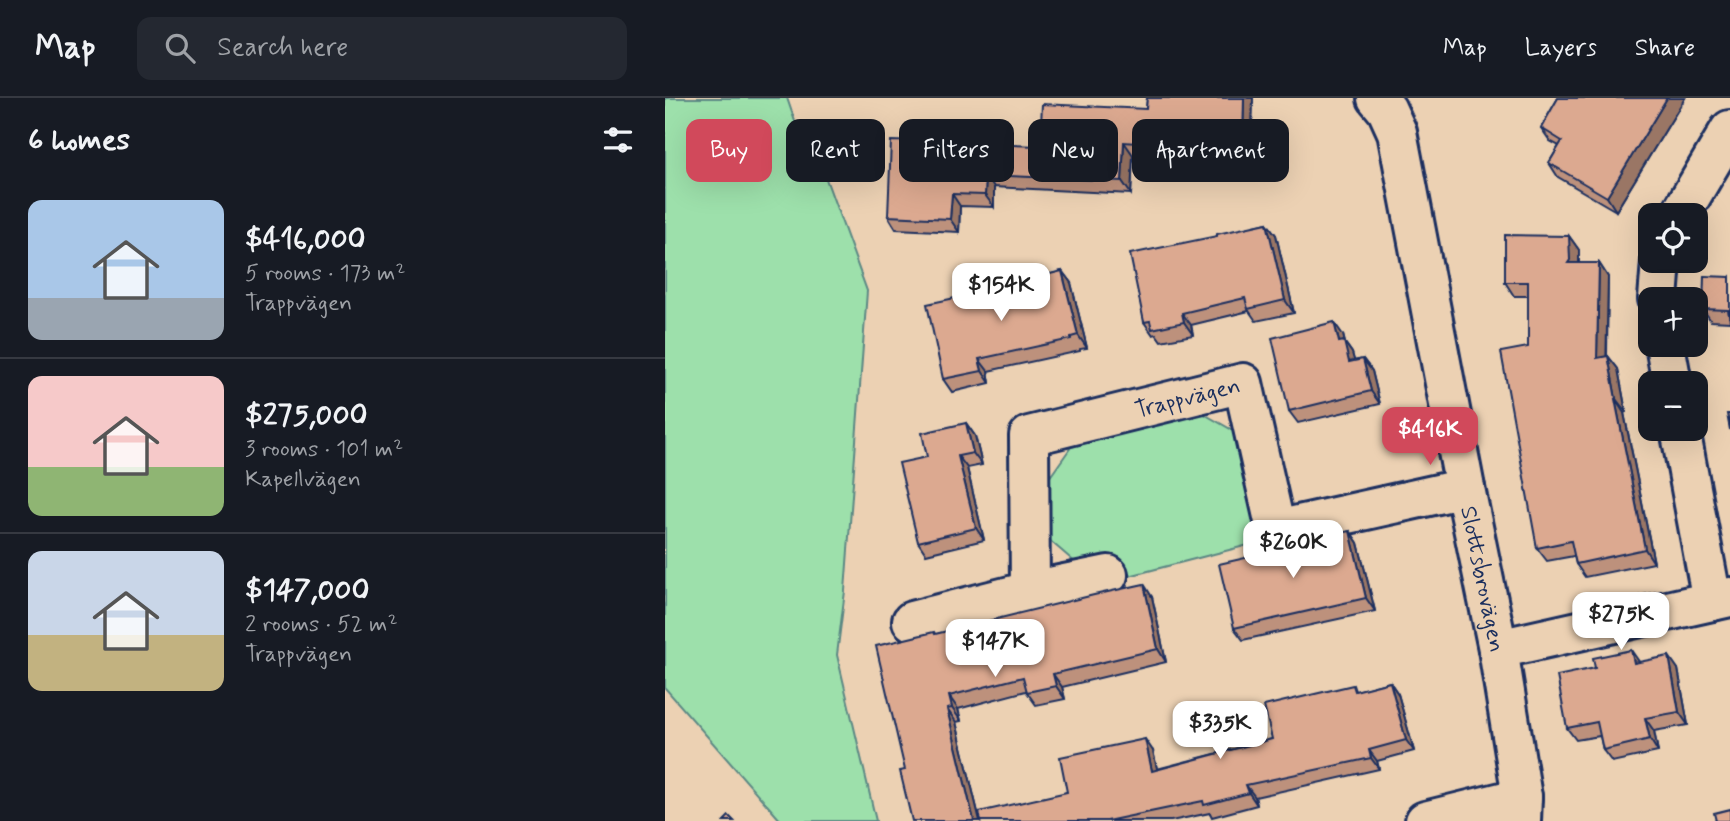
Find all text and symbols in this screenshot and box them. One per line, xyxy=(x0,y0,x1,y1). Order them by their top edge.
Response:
search box xyxy=(137,17,627,80)
text: Map xyxy=(35,26,95,70)
icon: search xyxy=(161,29,199,67)
text: Search here xyxy=(217,31,348,65)
text: Map xyxy=(1443,33,1487,64)
text: Layers xyxy=(1525,33,1597,64)
text: Share xyxy=(1635,33,1695,64)
chip: Buy xyxy=(686,119,772,182)
chip: Rent xyxy=(786,119,885,182)
chip: Filters xyxy=(899,119,1014,182)
chip: New xyxy=(1028,119,1118,182)
chip: Apartment xyxy=(1132,119,1289,182)
text: 6 homes xyxy=(28,121,130,160)
icon: filters xyxy=(599,121,637,159)
map controls xyxy=(1638,203,1708,441)
button: locate xyxy=(1638,203,1708,273)
text: $416,000 xyxy=(245,220,366,259)
icon: home xyxy=(84,228,168,312)
text: 5 rooms · 173 m² xyxy=(245,259,405,289)
pin: $154K xyxy=(952,264,1050,323)
text: $154K xyxy=(968,271,1034,301)
button: + xyxy=(1638,287,1708,357)
text: Trappvägen xyxy=(245,289,352,319)
street label: Trappvägen xyxy=(1132,371,1243,426)
button: − xyxy=(1638,371,1708,441)
text: $275,000 xyxy=(245,396,368,435)
icon: home xyxy=(84,404,168,488)
pin: $416K xyxy=(1381,408,1479,467)
text: $416K xyxy=(1398,415,1462,445)
text: 3 rooms · 101 m² xyxy=(245,435,403,465)
text: Kapellvägen xyxy=(245,465,361,495)
street label: Slottsbrovägen xyxy=(1452,504,1511,655)
pin: $260K xyxy=(1244,520,1342,580)
text: $260K xyxy=(1259,528,1327,558)
text: $147,000 xyxy=(245,571,369,610)
icon: home xyxy=(84,579,168,663)
pin: $275K xyxy=(1572,592,1670,652)
text: $275K xyxy=(1588,600,1654,630)
text: 2 rooms · 52 m² xyxy=(245,610,398,640)
pin: $147K xyxy=(946,620,1044,679)
text: $147K xyxy=(962,627,1028,657)
text: Trappvägen xyxy=(245,640,352,670)
pin: $335K xyxy=(1171,702,1269,761)
text: $335K xyxy=(1189,709,1251,739)

